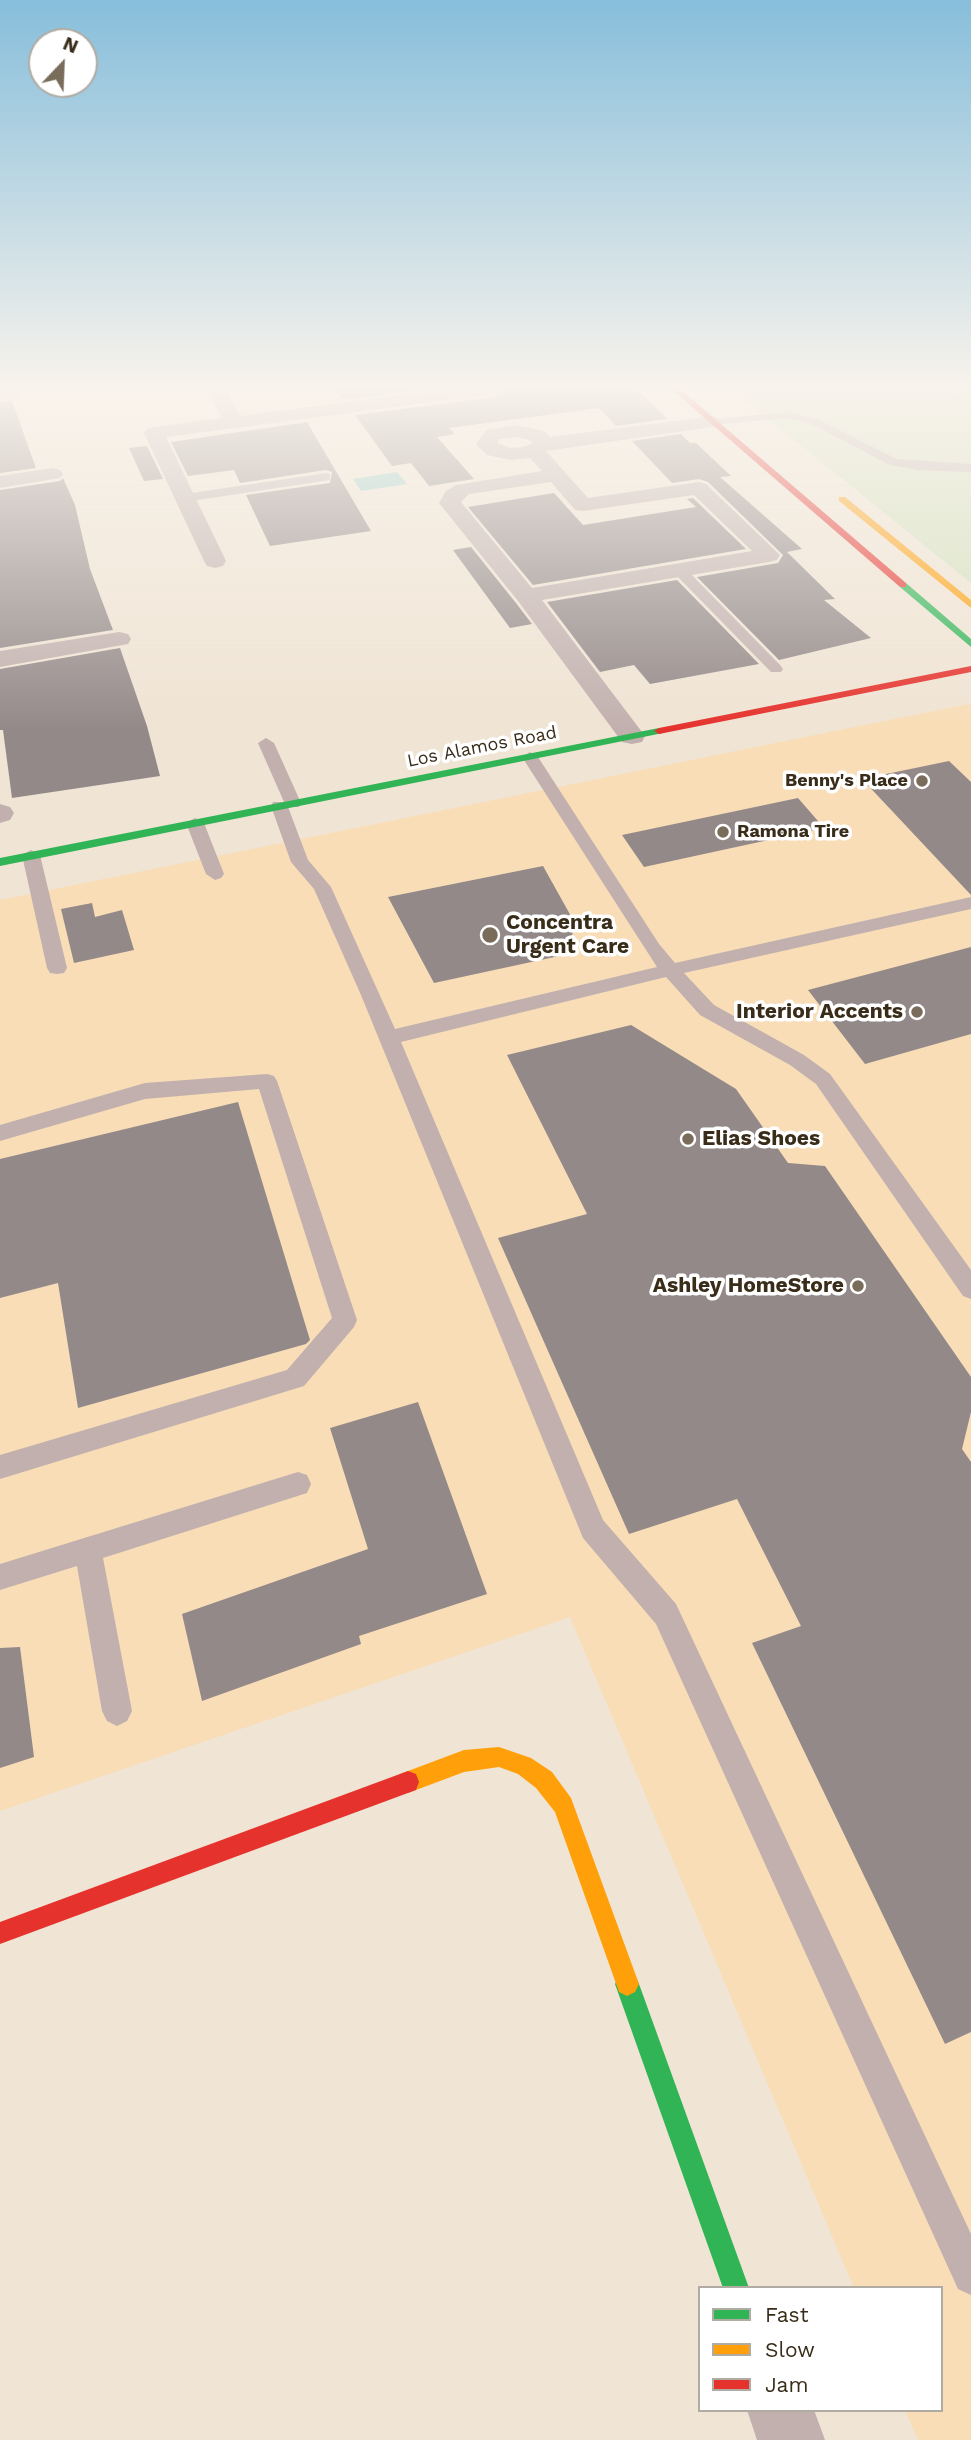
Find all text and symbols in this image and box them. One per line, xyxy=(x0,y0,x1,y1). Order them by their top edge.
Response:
north arrow xyxy=(28,28,98,98)
text: N xyxy=(60,32,82,58)
street label: Los Alamos Road xyxy=(405,722,559,772)
place label: Benny's Place xyxy=(785,770,908,792)
marker: Benny's Place xyxy=(914,773,930,789)
place label: Ramona Tire xyxy=(737,821,849,843)
marker: Ramona Tire xyxy=(715,824,731,840)
place label: Concentra Urgent Care xyxy=(506,910,629,960)
marker: Concentra Urgent Care xyxy=(480,925,500,945)
place label: Interior Accents xyxy=(736,999,903,1025)
marker: Interior Accents xyxy=(909,1004,925,1020)
place label: Elias Shoes xyxy=(702,1126,820,1152)
marker: Elias Shoes xyxy=(680,1131,696,1147)
place label: Ashley HomeStore xyxy=(653,1273,844,1299)
marker: Ashley HomeStore xyxy=(850,1278,866,1294)
legend xyxy=(698,2286,943,2412)
text: Fast xyxy=(765,2302,809,2327)
text: Slow xyxy=(765,2337,815,2362)
text: Jam xyxy=(765,2372,808,2397)

